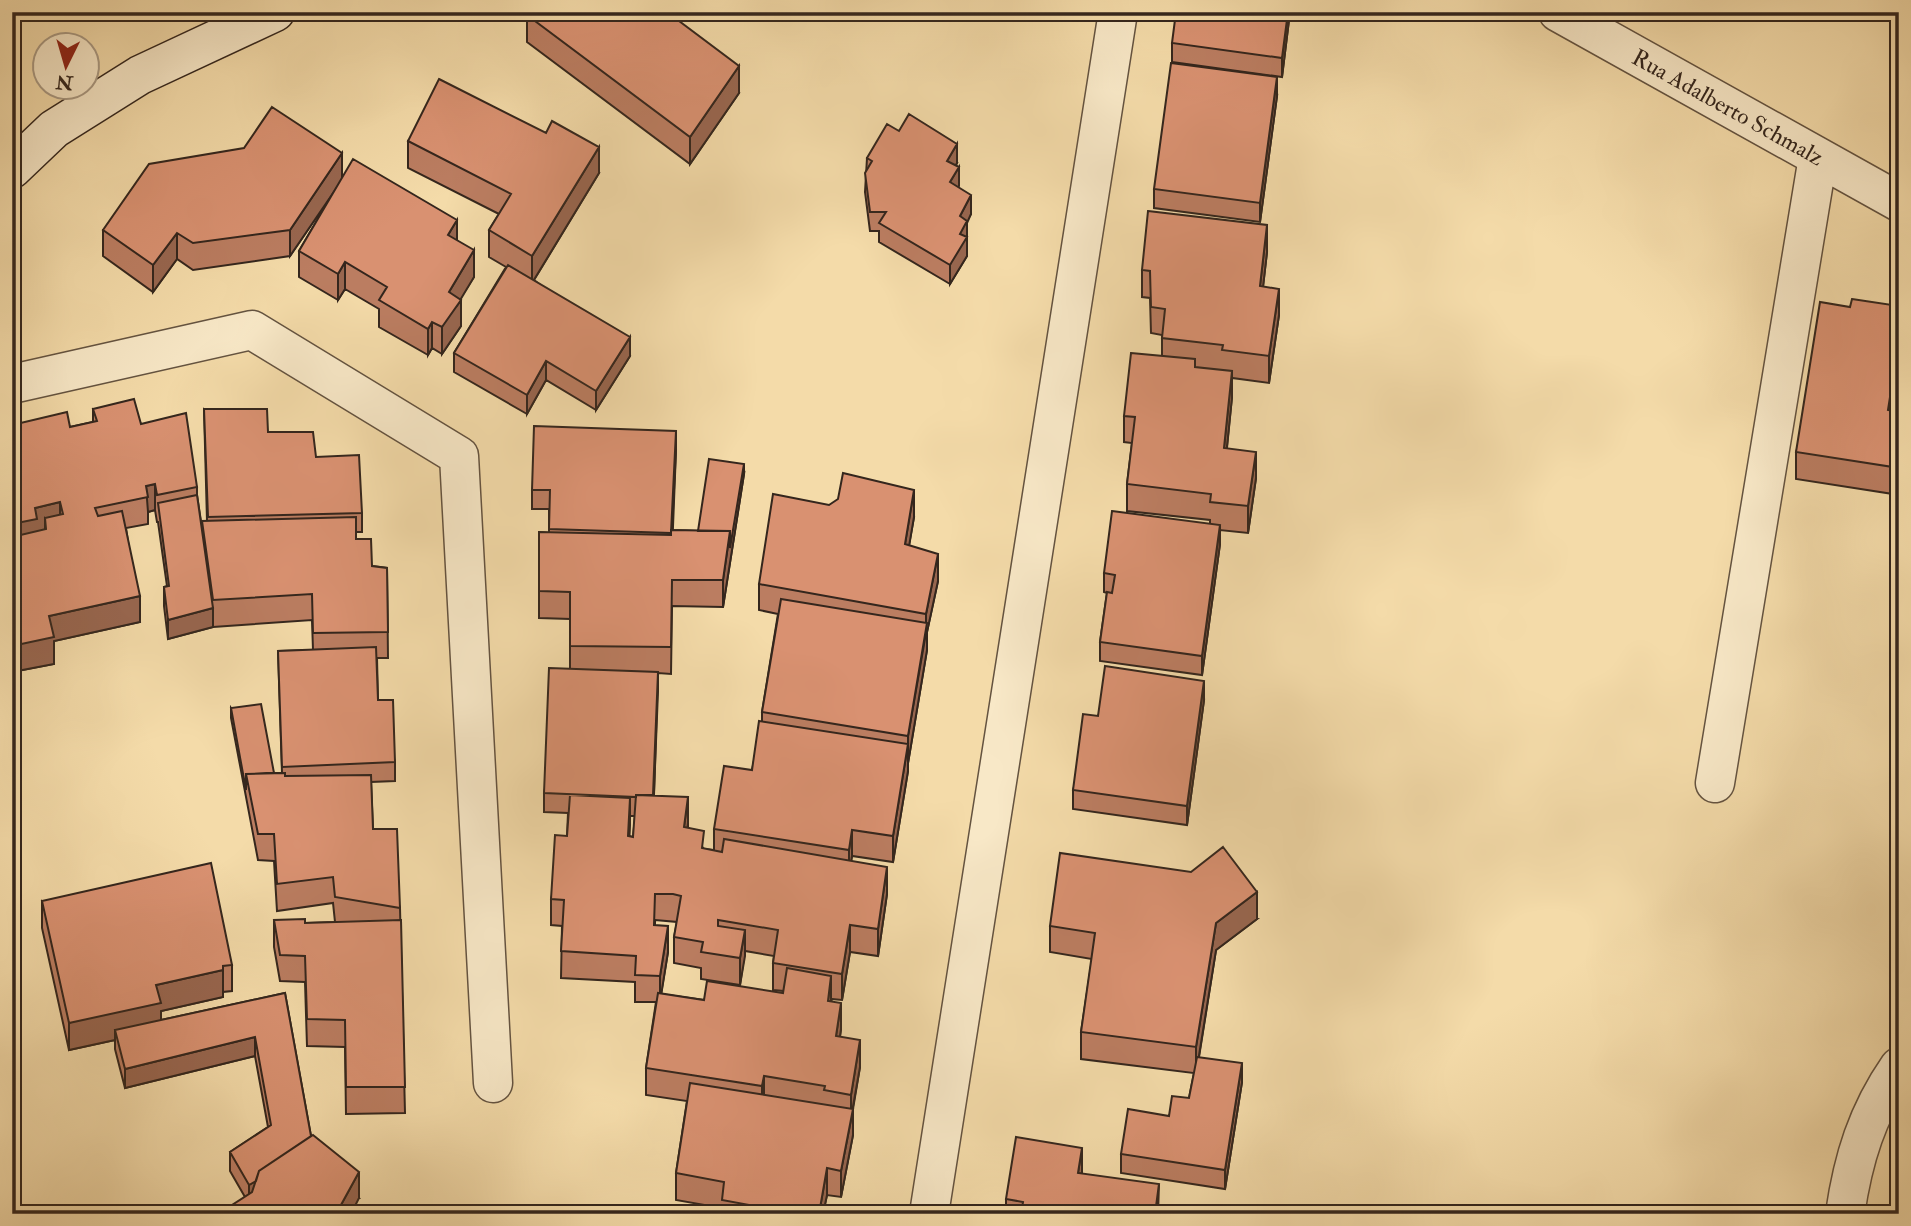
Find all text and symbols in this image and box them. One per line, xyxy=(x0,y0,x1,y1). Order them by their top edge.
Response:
north arrow xyxy=(32,32,102,102)
street label: Rua Adalberto Schmalz xyxy=(1627,43,1829,172)
text: N xyxy=(54,69,75,95)

